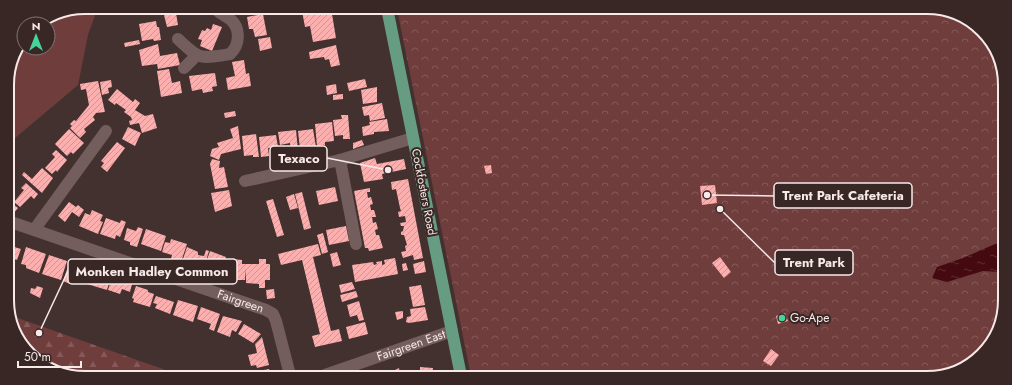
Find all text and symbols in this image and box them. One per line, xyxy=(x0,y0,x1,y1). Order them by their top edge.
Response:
north arrow xyxy=(16,16,56,56)
text: N xyxy=(32,18,40,34)
callout: Texaco xyxy=(270,146,327,171)
street label: Cockfosters Road xyxy=(407,147,441,237)
text: Texaco xyxy=(278,149,320,168)
callout: Trent Park Cafeteria xyxy=(774,183,912,208)
text: Trent Park Cafeteria xyxy=(782,186,904,205)
callout: Trent Park xyxy=(775,250,853,275)
text: Trent Park xyxy=(783,253,845,272)
callout: Monken Hadley Common xyxy=(68,259,237,284)
text: Monken Hadley Common xyxy=(76,262,228,281)
street label: Fairgreen xyxy=(215,285,266,318)
place label: Go-Ape xyxy=(790,309,829,327)
marker: Go-Ape xyxy=(777,313,787,323)
street label: Fairgreen East xyxy=(374,325,448,365)
scale bar xyxy=(18,343,81,369)
text: 50 m xyxy=(24,348,51,366)

